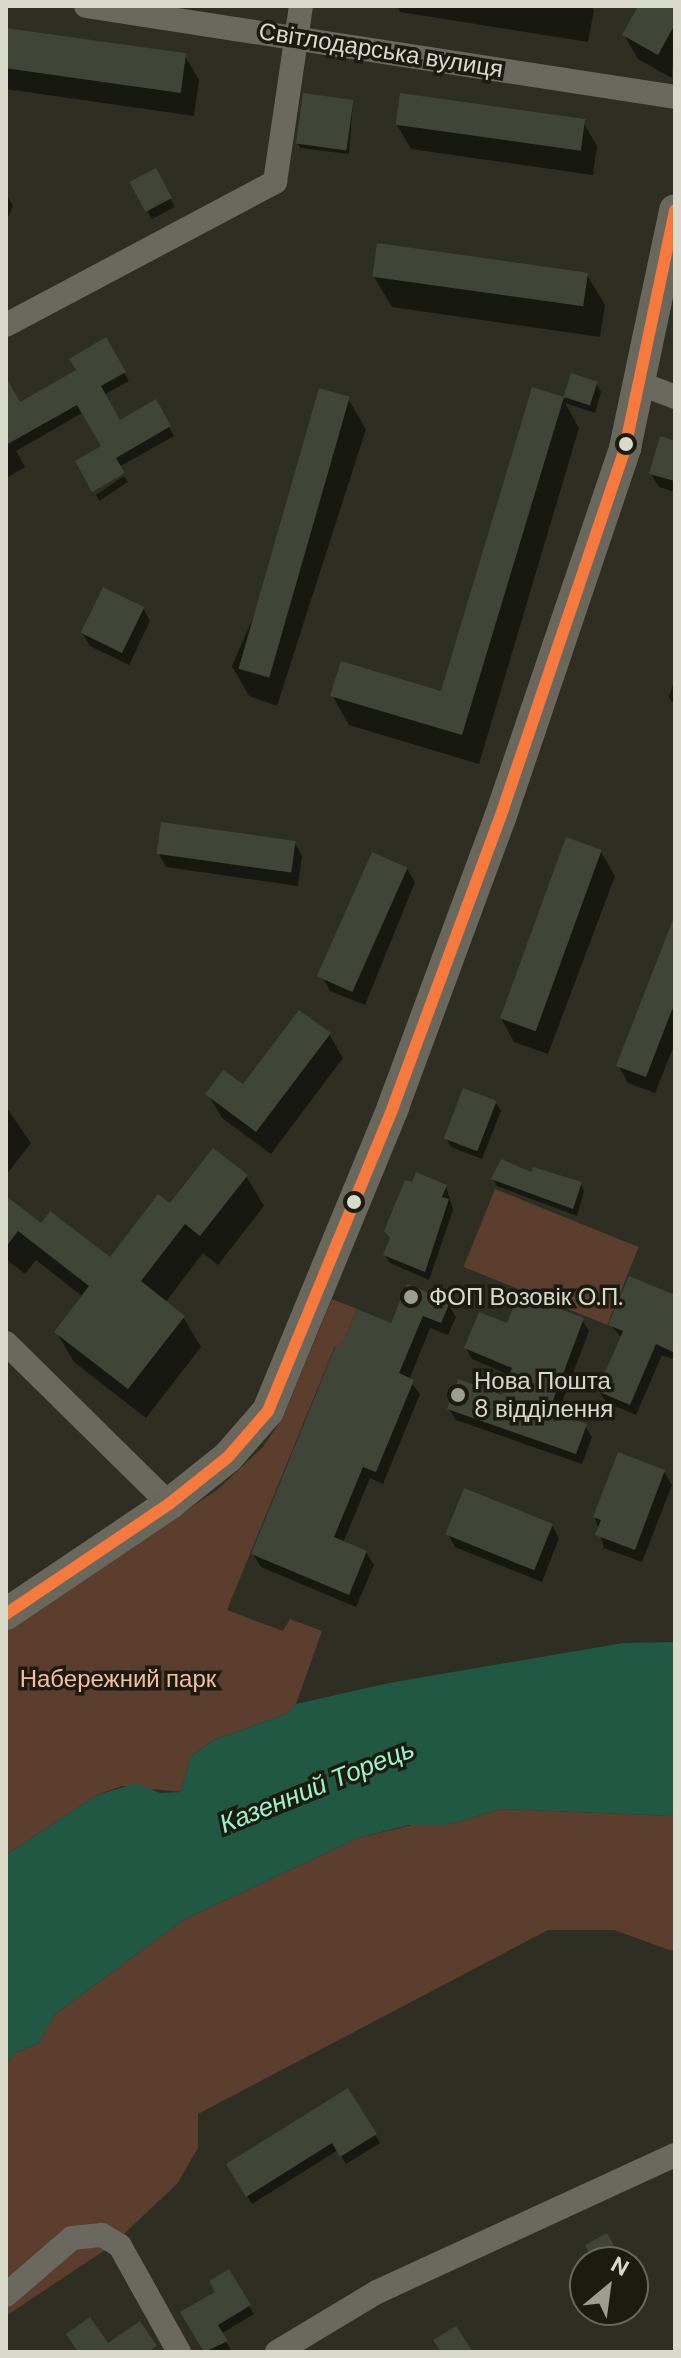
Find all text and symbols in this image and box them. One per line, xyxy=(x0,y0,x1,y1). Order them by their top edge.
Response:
street label: Світлодарська вулиця xyxy=(257,16,505,84)
unlabelled marker xyxy=(618,436,634,452)
unlabelled marker xyxy=(346,1194,362,1210)
place label: ФОП Возовік О.П. xyxy=(429,1283,623,1311)
marker: ФОП Возовік О.П. xyxy=(400,1286,422,1308)
place label: Нова Пошта 8 відділення xyxy=(474,1367,613,1423)
marker: Нова Пошта 8 відділення xyxy=(449,1386,467,1404)
park label: Набережний парк xyxy=(20,1665,216,1693)
water label: Казенний Торець xyxy=(215,1734,419,1840)
north arrow xyxy=(569,2246,649,2326)
text: N xyxy=(606,2250,634,2283)

